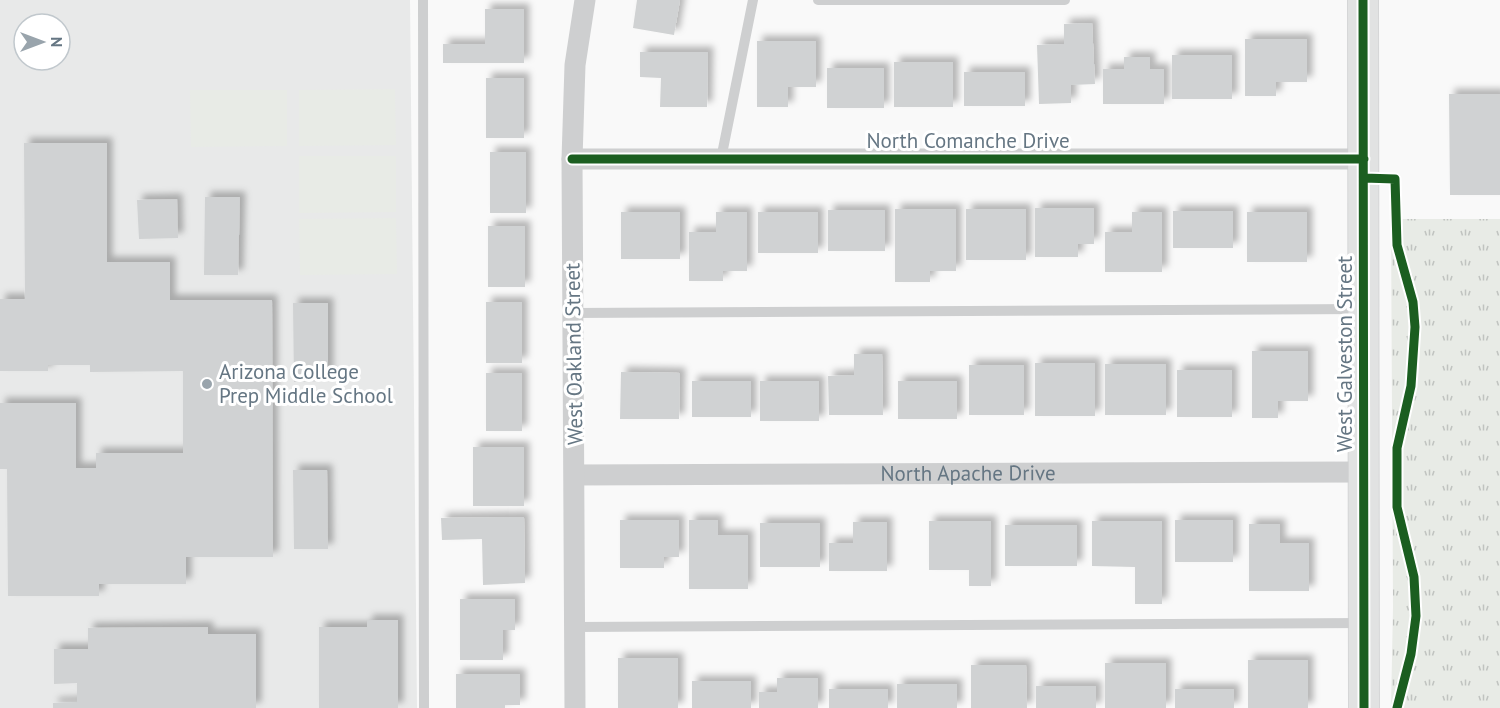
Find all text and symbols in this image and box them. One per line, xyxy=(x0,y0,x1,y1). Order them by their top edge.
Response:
north arrow xyxy=(12,12,72,72)
text: N xyxy=(47,37,67,47)
street label: North Comanche Drive xyxy=(866,127,1070,154)
street label: West Galveston Street xyxy=(1331,256,1358,452)
street label: West Oakland Street xyxy=(558,263,589,445)
place label: Arizona College Prep Middle School xyxy=(219,358,393,409)
marker: Arizona College Prep Middle School xyxy=(200,377,214,391)
street label: North Apache Drive xyxy=(880,459,1056,487)

